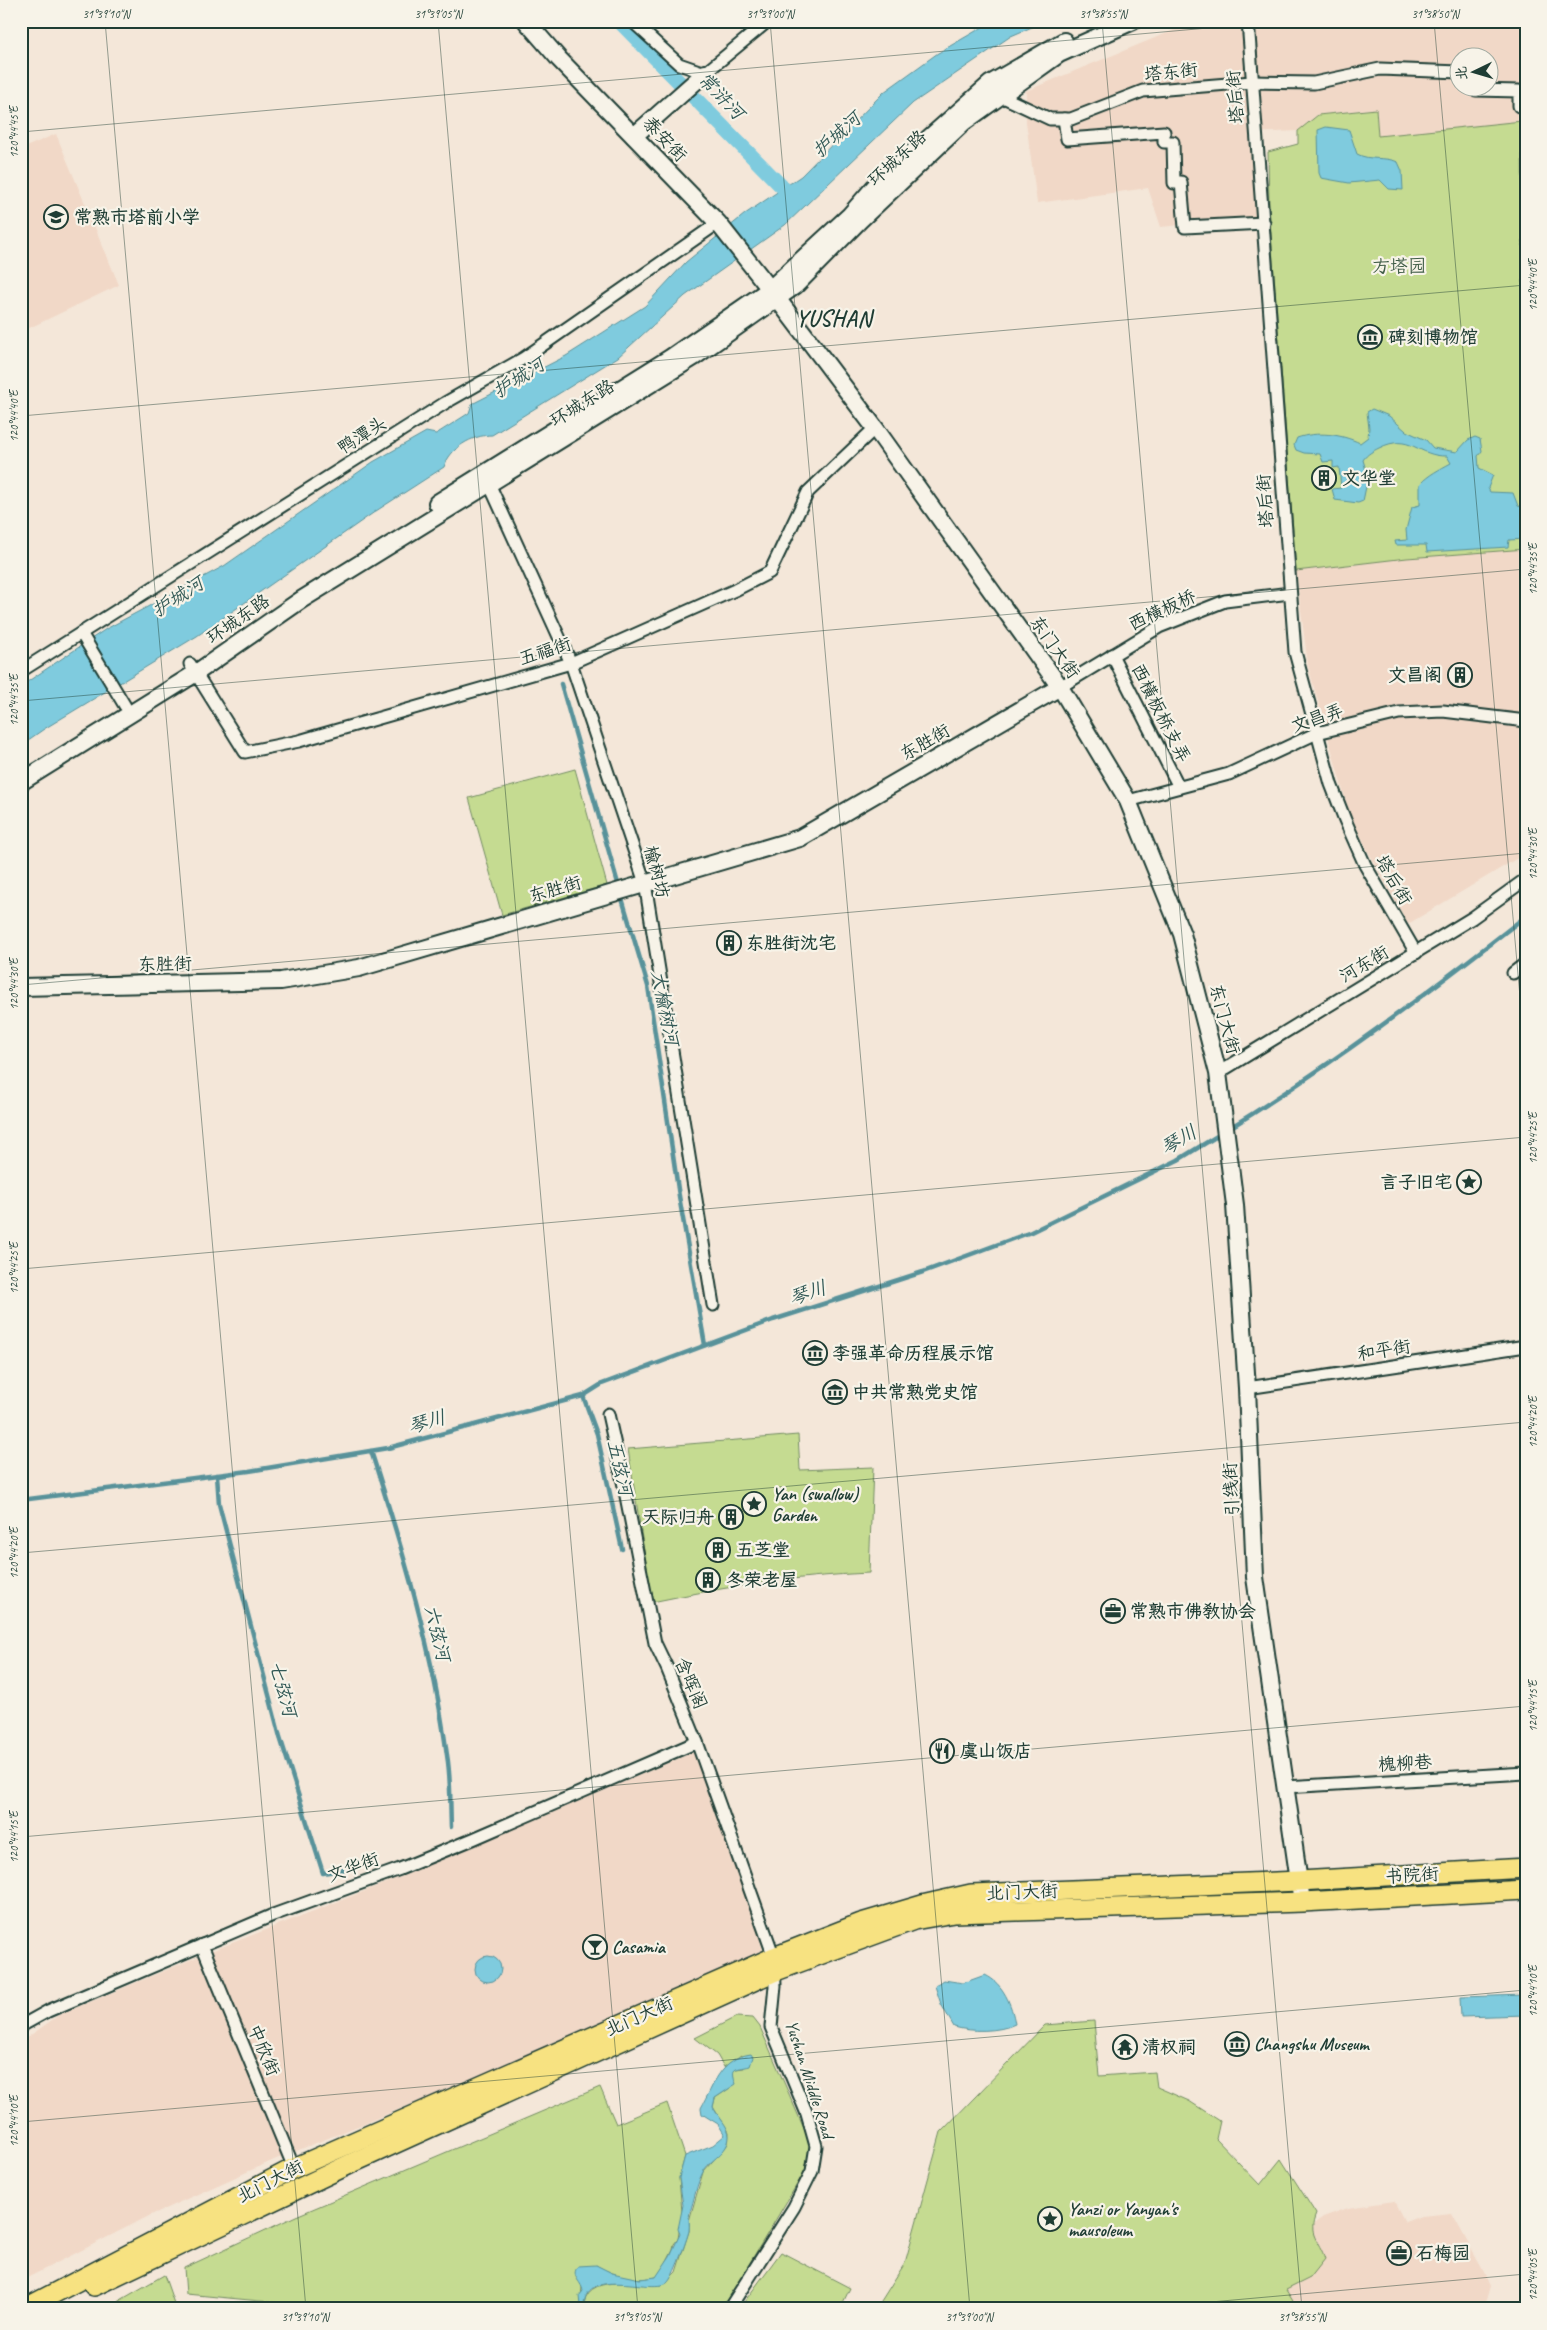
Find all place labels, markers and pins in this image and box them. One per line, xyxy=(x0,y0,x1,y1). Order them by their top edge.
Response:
school or university icon: 常熟市塔前小学 xyxy=(43,204,69,230)
place label: 常熟市塔前小学 xyxy=(74,206,200,228)
museum icon: 碑刻博物馆 xyxy=(1357,324,1383,350)
place label: 碑刻博物馆 xyxy=(1388,326,1478,348)
building icon: 文华堂 xyxy=(1311,465,1337,491)
place label: 文华堂 xyxy=(1342,467,1396,489)
building icon: 文昌阁 xyxy=(1447,662,1473,688)
place label: 文昌阁 xyxy=(1388,664,1442,686)
building icon: 东胜街沈宅 xyxy=(716,930,742,956)
place label: 东胜街沈宅 xyxy=(746,932,836,954)
place icon: 言子旧宅 xyxy=(1456,1169,1482,1195)
place label: 言子旧宅 xyxy=(1380,1171,1452,1193)
museum icon: 李强革命历程展示馆 xyxy=(802,1340,828,1366)
place label: 李强革命历程展示馆 xyxy=(832,1342,994,1364)
museum icon: 中共常熟党史馆 xyxy=(822,1379,848,1405)
place label: 中共常熟党史馆 xyxy=(852,1381,978,1403)
place label: Yan (swallow) Garden xyxy=(772,1483,859,1526)
place icon: Yan (swallow) Garden xyxy=(741,1491,767,1517)
building icon: 天际归舟 xyxy=(718,1504,744,1530)
place label: 天际归舟 xyxy=(642,1506,714,1528)
building icon: 五芝堂 xyxy=(705,1537,731,1563)
place label: 五芝堂 xyxy=(736,1539,790,1561)
building icon: 冬荣老屋 xyxy=(695,1567,721,1593)
place label: 冬荣老屋 xyxy=(726,1569,798,1591)
office icon: 常熟市佛教协会 xyxy=(1100,1598,1126,1624)
place label: 常熟市佛教协会 xyxy=(1130,1600,1256,1622)
restaurant icon: 虞山饭店 xyxy=(929,1738,955,1764)
place label: 虞山饭店 xyxy=(960,1740,1032,1762)
bar icon: Casamia xyxy=(582,1934,608,1960)
place label: Casamia xyxy=(612,1936,667,1958)
museum icon: Changshu Museum xyxy=(1224,2031,1250,2057)
place label: Changshu Museum xyxy=(1254,2033,1370,2055)
temple icon: 清权祠 xyxy=(1112,2034,1138,2060)
place label: 清权祠 xyxy=(1142,2036,1196,2058)
place label: Yanzi or Yanyan's mausoleum xyxy=(1068,2198,1179,2241)
place icon: Yanzi or Yanyan's mausoleum xyxy=(1037,2206,1063,2232)
office icon: 石梅园 xyxy=(1386,2240,1412,2266)
place label: 石梅园 xyxy=(1416,2242,1470,2264)

